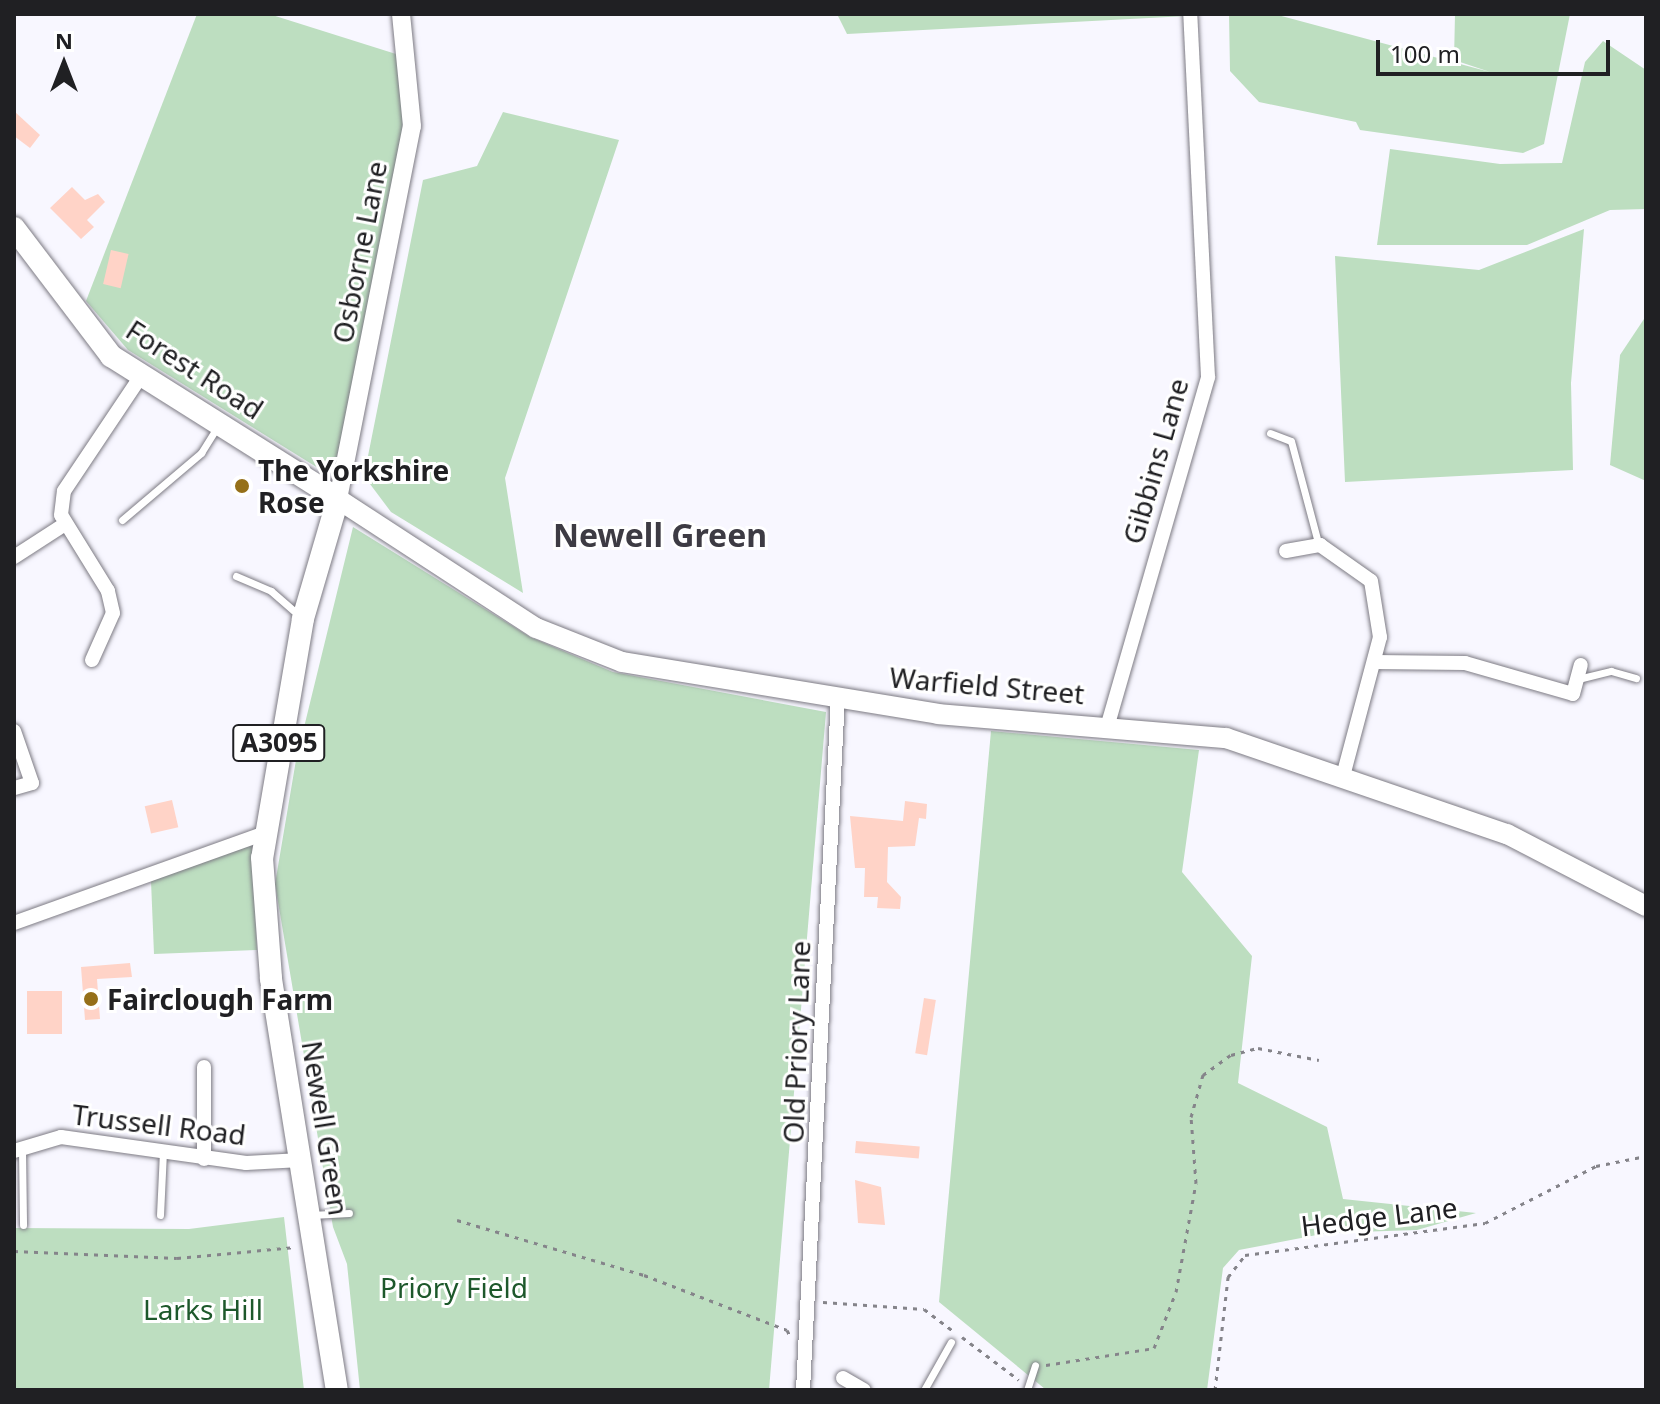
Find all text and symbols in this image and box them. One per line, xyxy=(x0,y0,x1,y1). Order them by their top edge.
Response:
north arrow xyxy=(24,24,104,104)
scale bar xyxy=(1380,24,1614,74)
text: N xyxy=(55,25,73,55)
text: 100 m xyxy=(1390,37,1460,70)
street label: Osborne Lane xyxy=(325,158,393,346)
street label: Forest Road xyxy=(120,312,270,426)
street label: Gibbins Lane xyxy=(1115,374,1195,548)
place label: The Yorkshire Rose xyxy=(258,453,449,519)
marker: The Yorkshire Rose xyxy=(233,477,251,495)
district label: Newell Green xyxy=(553,516,767,554)
street label: Warfield Street xyxy=(888,660,1086,710)
road number: A3095 xyxy=(231,721,327,765)
street label: Old Priory Lane xyxy=(776,940,816,1144)
place label: Fairclough Farm xyxy=(107,982,333,1016)
marker: Fairclough Farm xyxy=(82,990,100,1008)
street label: Newell Green xyxy=(296,1038,356,1218)
street label: Trussell Road xyxy=(70,1097,248,1151)
street label: Hedge Lane xyxy=(1299,1190,1459,1242)
park label: Priory Field xyxy=(380,1270,528,1304)
park label: Larks Hill xyxy=(143,1292,263,1326)

